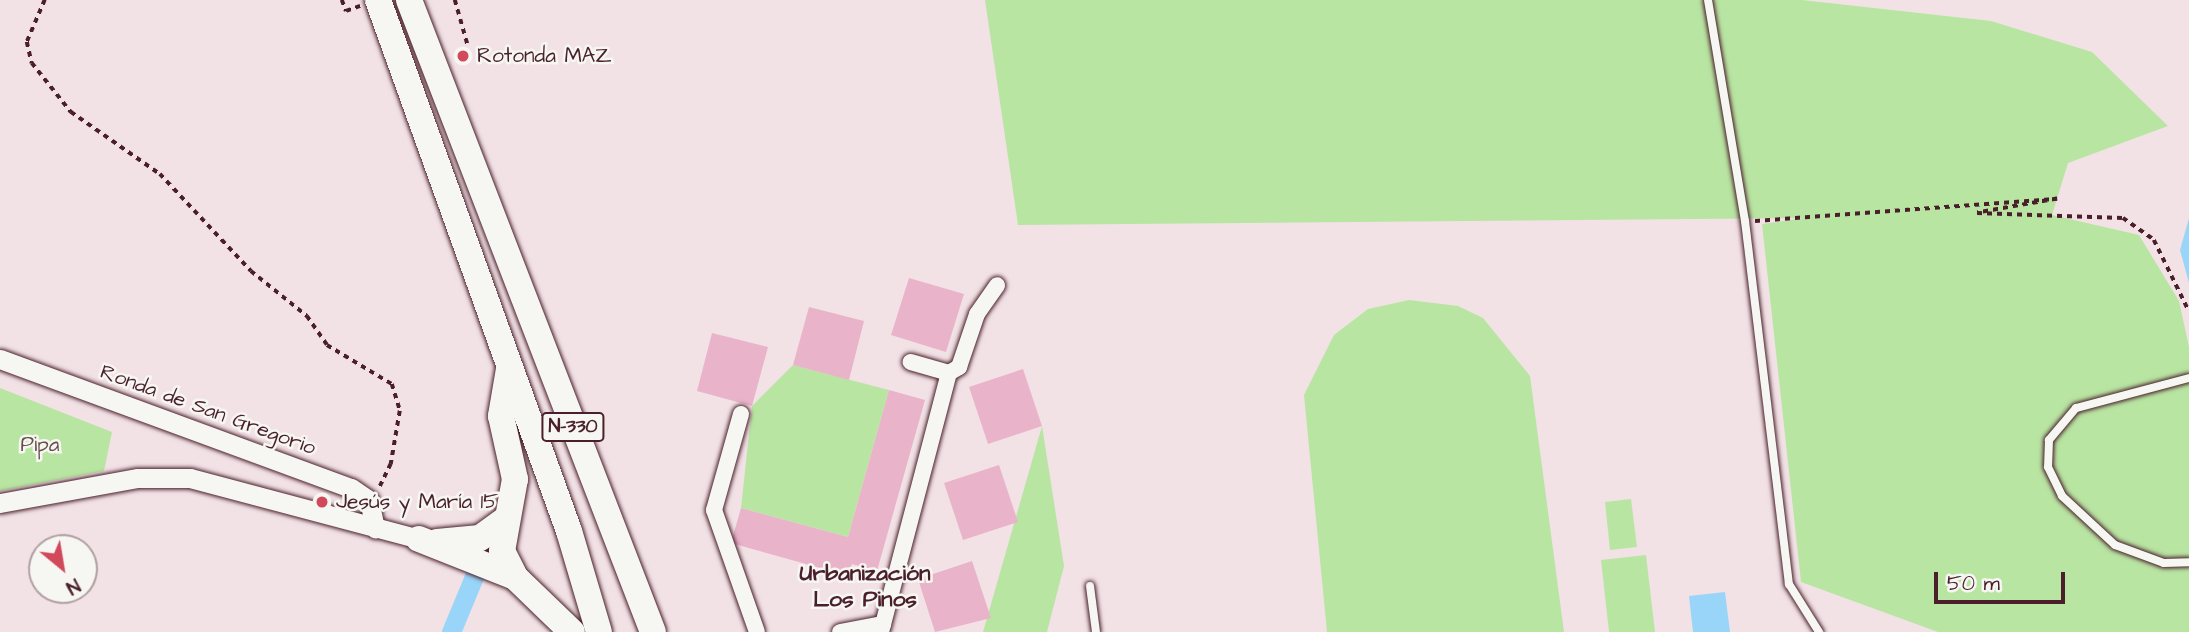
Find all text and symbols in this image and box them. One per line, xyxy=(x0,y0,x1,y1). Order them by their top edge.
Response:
place label: Rotonda MAZ xyxy=(477,43,612,69)
marker: Rotonda MAZ xyxy=(455,48,471,64)
street label: Ronda de San Gregorio xyxy=(97,359,319,461)
road number: N-330 xyxy=(540,412,606,442)
park label: Pipa xyxy=(21,432,59,458)
place label: Jesús y María 15 xyxy=(336,489,498,515)
marker: Jesús y María 15 xyxy=(314,494,330,510)
north arrow xyxy=(28,534,98,604)
scale bar xyxy=(1937,558,2068,602)
district label: Urbanización Los Pinos xyxy=(800,559,930,613)
text: 50 m xyxy=(1947,569,2000,598)
text: N xyxy=(61,571,85,601)

